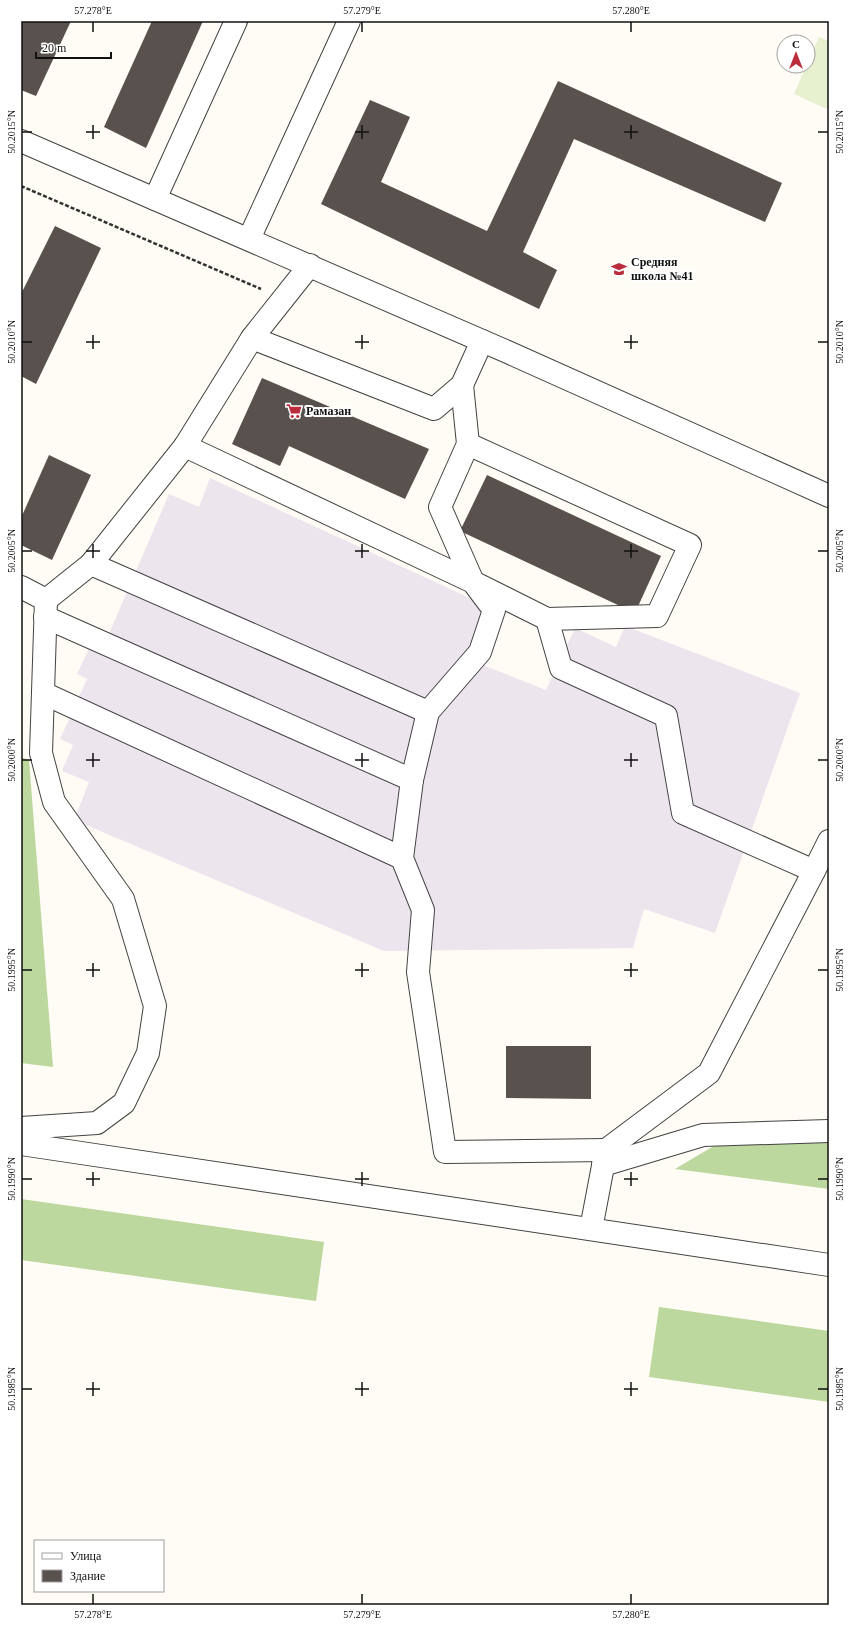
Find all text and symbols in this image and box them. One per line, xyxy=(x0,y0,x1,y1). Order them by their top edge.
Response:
text: 57.278°E xyxy=(74,5,112,16)
text: 57.279°E xyxy=(343,5,381,16)
text: 57.280°E xyxy=(612,5,650,16)
scale bar xyxy=(36,34,111,60)
north arrow xyxy=(776,34,816,74)
text: С xyxy=(792,38,800,50)
text: 20 m xyxy=(42,41,67,55)
text: 50.2015°N xyxy=(6,110,17,154)
text: 50.2015°N xyxy=(834,110,845,154)
place label: Средняя школа №41 xyxy=(631,255,694,283)
school or university icon: Средняя школа №41 xyxy=(610,260,628,278)
text: 50.2010°N xyxy=(6,320,17,364)
text: 50.2010°N xyxy=(834,320,845,364)
supermarket icon: Рамазан xyxy=(285,402,303,420)
place label: Рамазан xyxy=(306,404,351,418)
text: 50.2005°N xyxy=(6,529,17,573)
text: 50.2005°N xyxy=(834,529,845,573)
text: 50.2000°N xyxy=(6,738,17,782)
text: 50.2000°N xyxy=(834,738,845,782)
text: 50.1995°N xyxy=(6,948,17,992)
text: 50.1995°N xyxy=(834,948,845,992)
text: 50.1990°N xyxy=(6,1157,17,1201)
text: 50.1990°N xyxy=(834,1157,845,1201)
text: 50.1985°N xyxy=(6,1367,17,1411)
text: 50.1985°N xyxy=(834,1367,845,1411)
legend xyxy=(34,1540,164,1592)
text: Улица xyxy=(70,1549,102,1563)
text: Здание xyxy=(70,1569,105,1583)
text: 57.278°E xyxy=(74,1609,112,1620)
text: 57.279°E xyxy=(343,1609,381,1620)
text: 57.280°E xyxy=(612,1609,650,1620)

